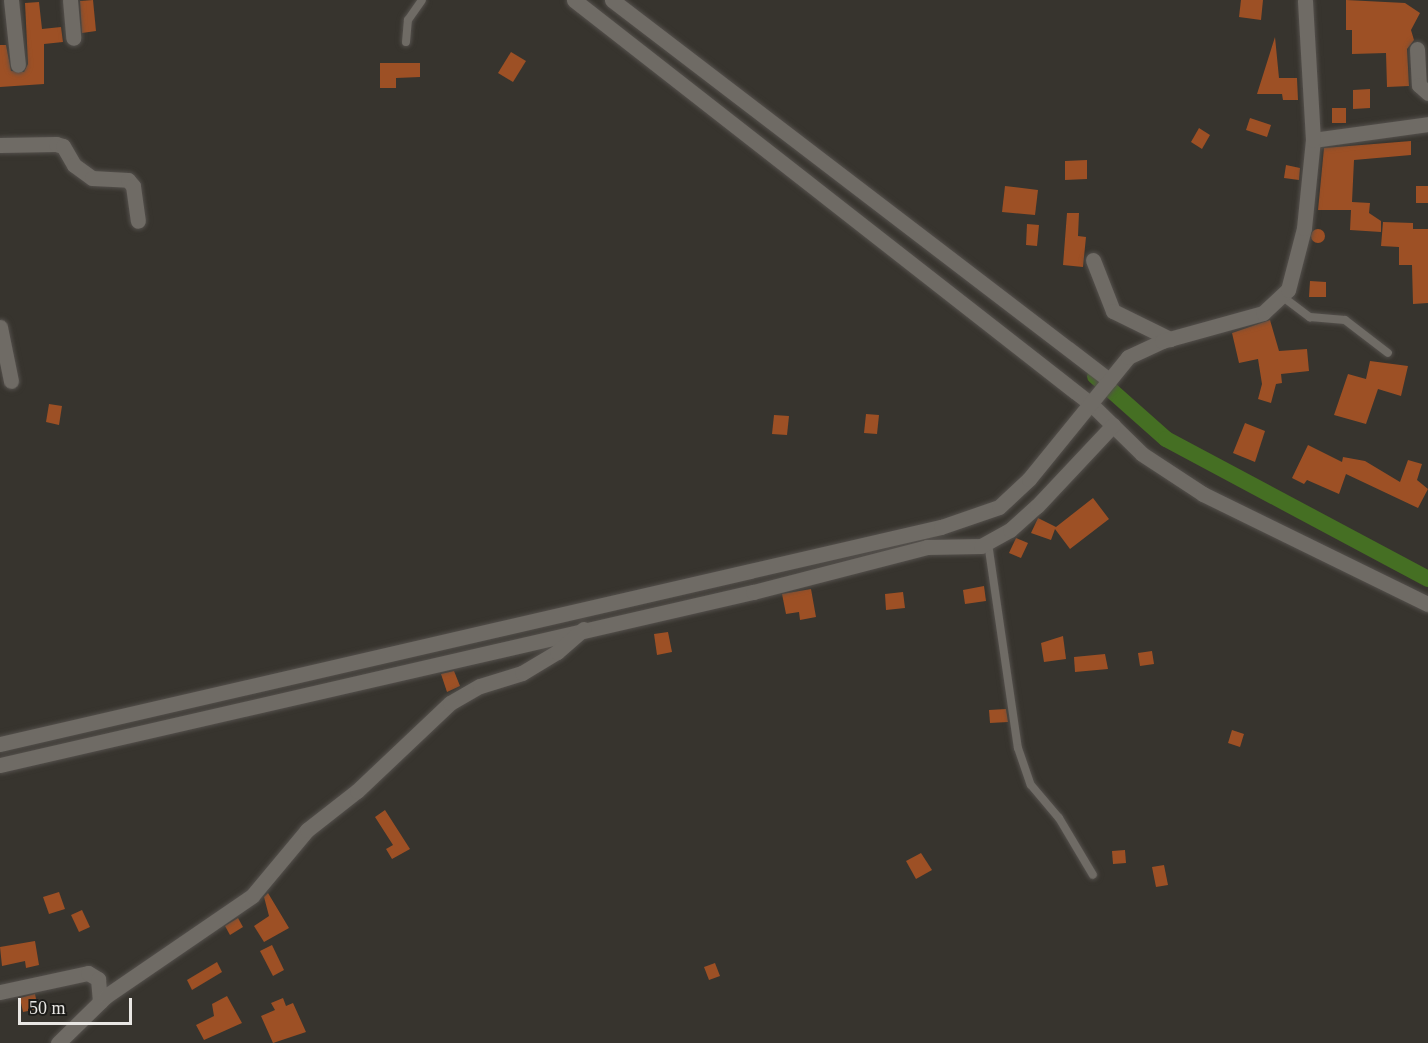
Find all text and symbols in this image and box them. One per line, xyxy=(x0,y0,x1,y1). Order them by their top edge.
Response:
scale bar xyxy=(21,986,135,1024)
text: 50 m xyxy=(29,998,66,1018)

